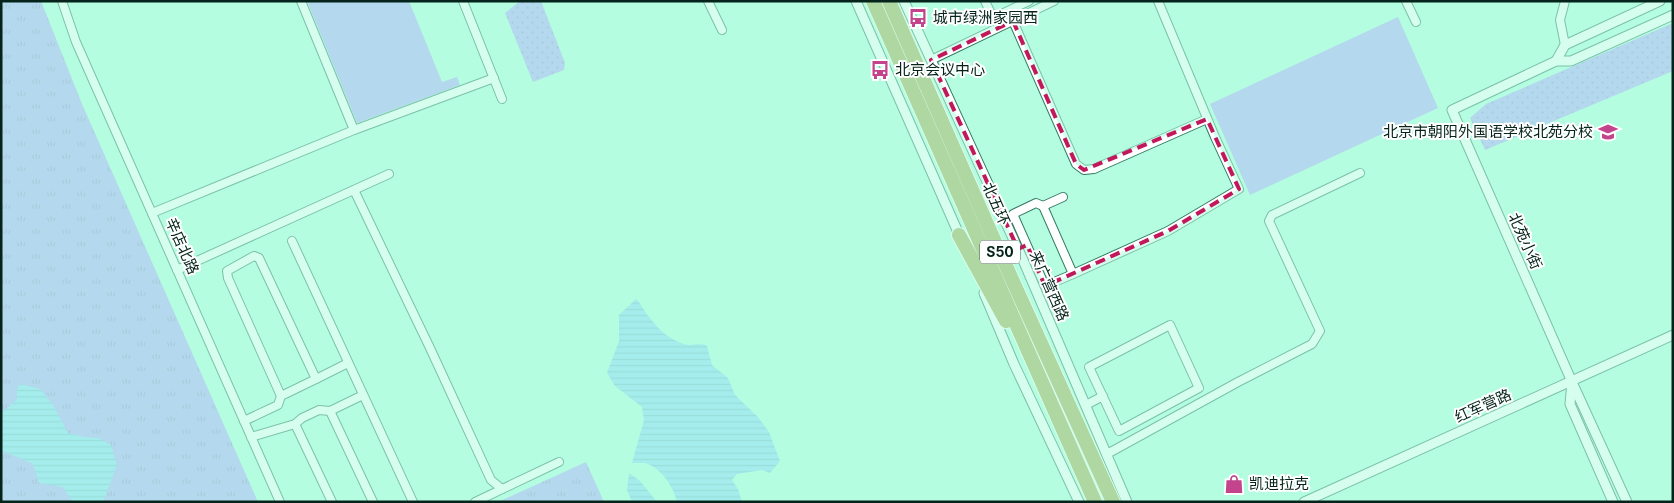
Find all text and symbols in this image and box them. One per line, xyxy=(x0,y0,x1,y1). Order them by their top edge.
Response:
bus stop icon: 城市绿洲家园西 xyxy=(907,7,929,29)
place label: 城市绿洲家园西 xyxy=(933,8,1038,27)
bus stop icon: 北京会议中心 xyxy=(869,59,891,81)
place label: 北京会议中心 xyxy=(895,60,985,79)
school or university icon: 北京市朝阳外国语学校北苑分校 xyxy=(1597,121,1619,143)
place label: 北京市朝阳外国语学校北苑分校 xyxy=(1383,122,1593,141)
street label: 北五环 xyxy=(979,179,1014,228)
street label: 北苑小街 xyxy=(1505,210,1546,272)
street label: 辛店北路 xyxy=(162,215,203,277)
road number: S50 xyxy=(980,240,1020,264)
street label: 来广营西路 xyxy=(1026,248,1073,324)
street label: 红军营路 xyxy=(1452,385,1514,426)
shop icon: 凯迪拉克 xyxy=(1223,473,1245,495)
place label: 凯迪拉克 xyxy=(1249,474,1309,493)

